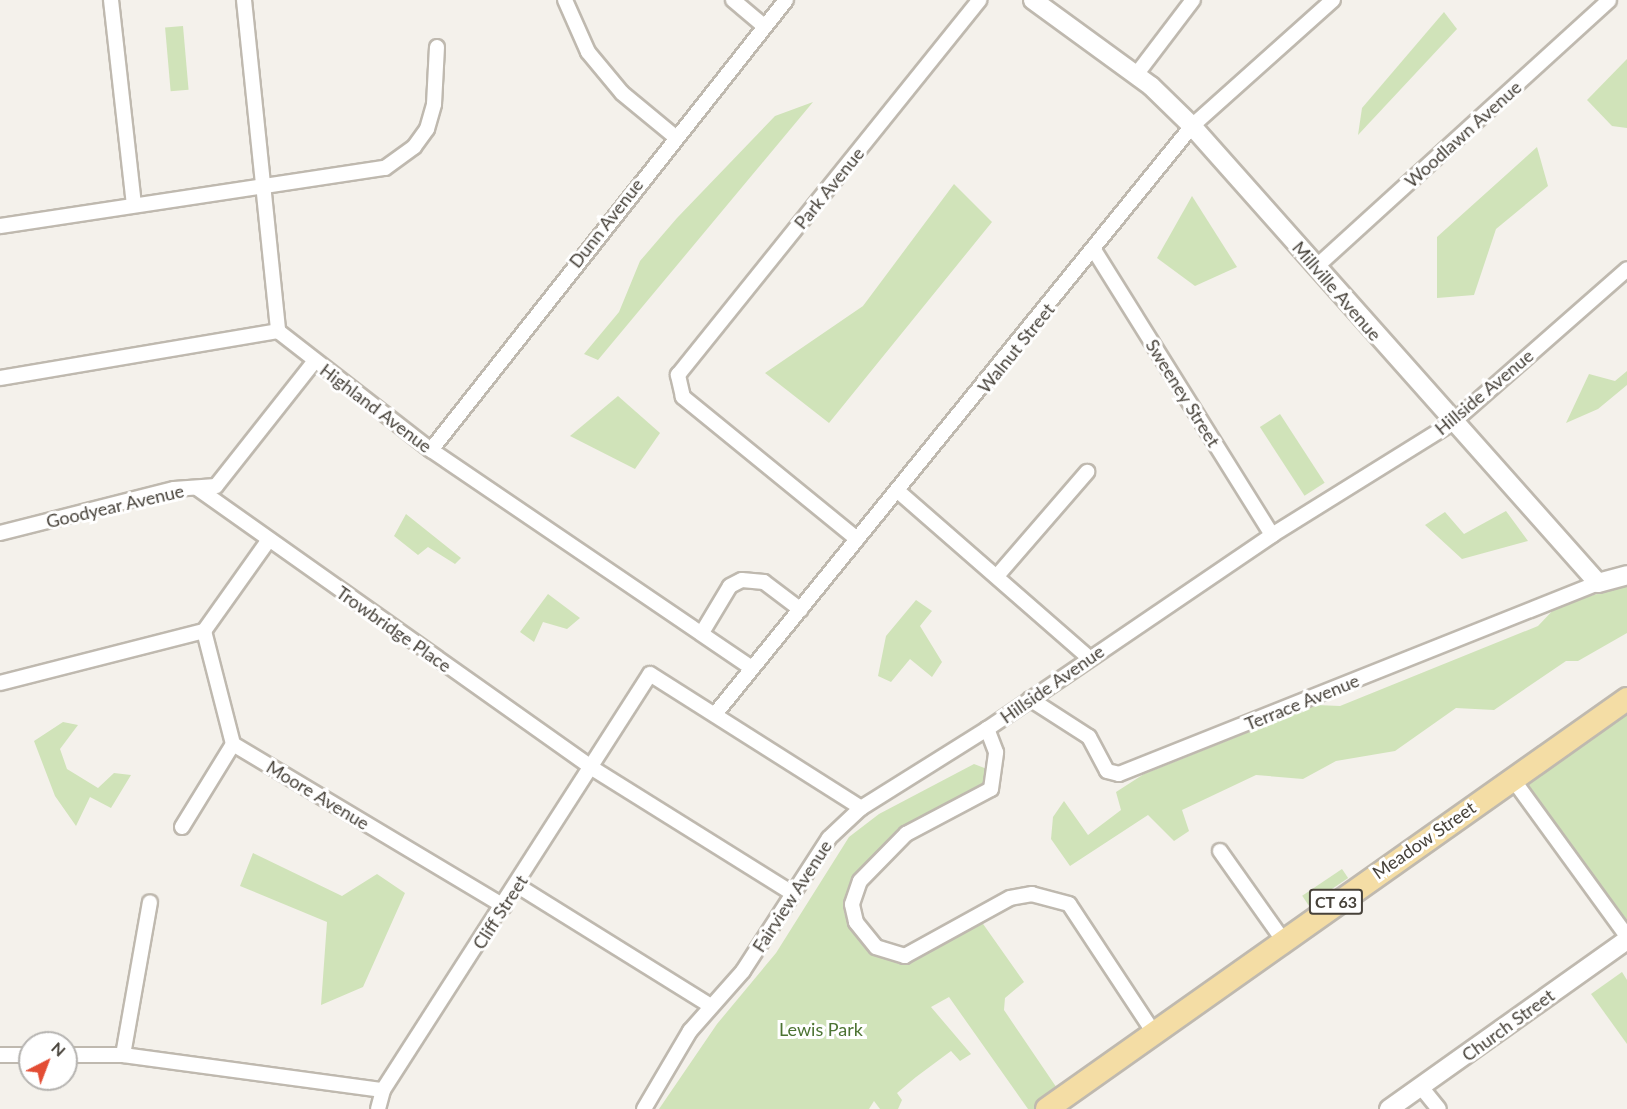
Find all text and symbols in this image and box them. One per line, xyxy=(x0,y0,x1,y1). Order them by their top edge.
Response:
street label: Woodlawn Avenue xyxy=(1400,76,1526,192)
street label: Park Avenue xyxy=(789,143,869,233)
street label: Dunn Avenue xyxy=(564,174,648,272)
street label: Millville Avenue xyxy=(1288,237,1386,345)
street label: Walnut Street xyxy=(973,299,1059,397)
street label: Sweeney Street xyxy=(1141,335,1225,451)
street label: Hillside Avenue xyxy=(1430,344,1538,440)
street label: Highland Avenue xyxy=(316,359,436,457)
street label: Goodyear Avenue xyxy=(44,480,186,532)
street label: Trowbridge Place xyxy=(332,581,456,677)
street label: Hillside Avenue xyxy=(996,640,1108,728)
street label: Terrace Avenue xyxy=(1241,669,1363,735)
street label: Moore Avenue xyxy=(262,756,374,834)
street label: Meadow Street xyxy=(1368,796,1480,884)
street label: Fairview Avenue xyxy=(748,836,836,956)
street label: Cliff Street xyxy=(468,871,532,953)
road number: CT 63 xyxy=(1308,889,1364,915)
street label: Church Street xyxy=(1458,984,1558,1066)
park label: Lewis Park xyxy=(779,1018,863,1040)
north arrow xyxy=(18,1031,78,1091)
text: N xyxy=(48,1038,70,1060)

